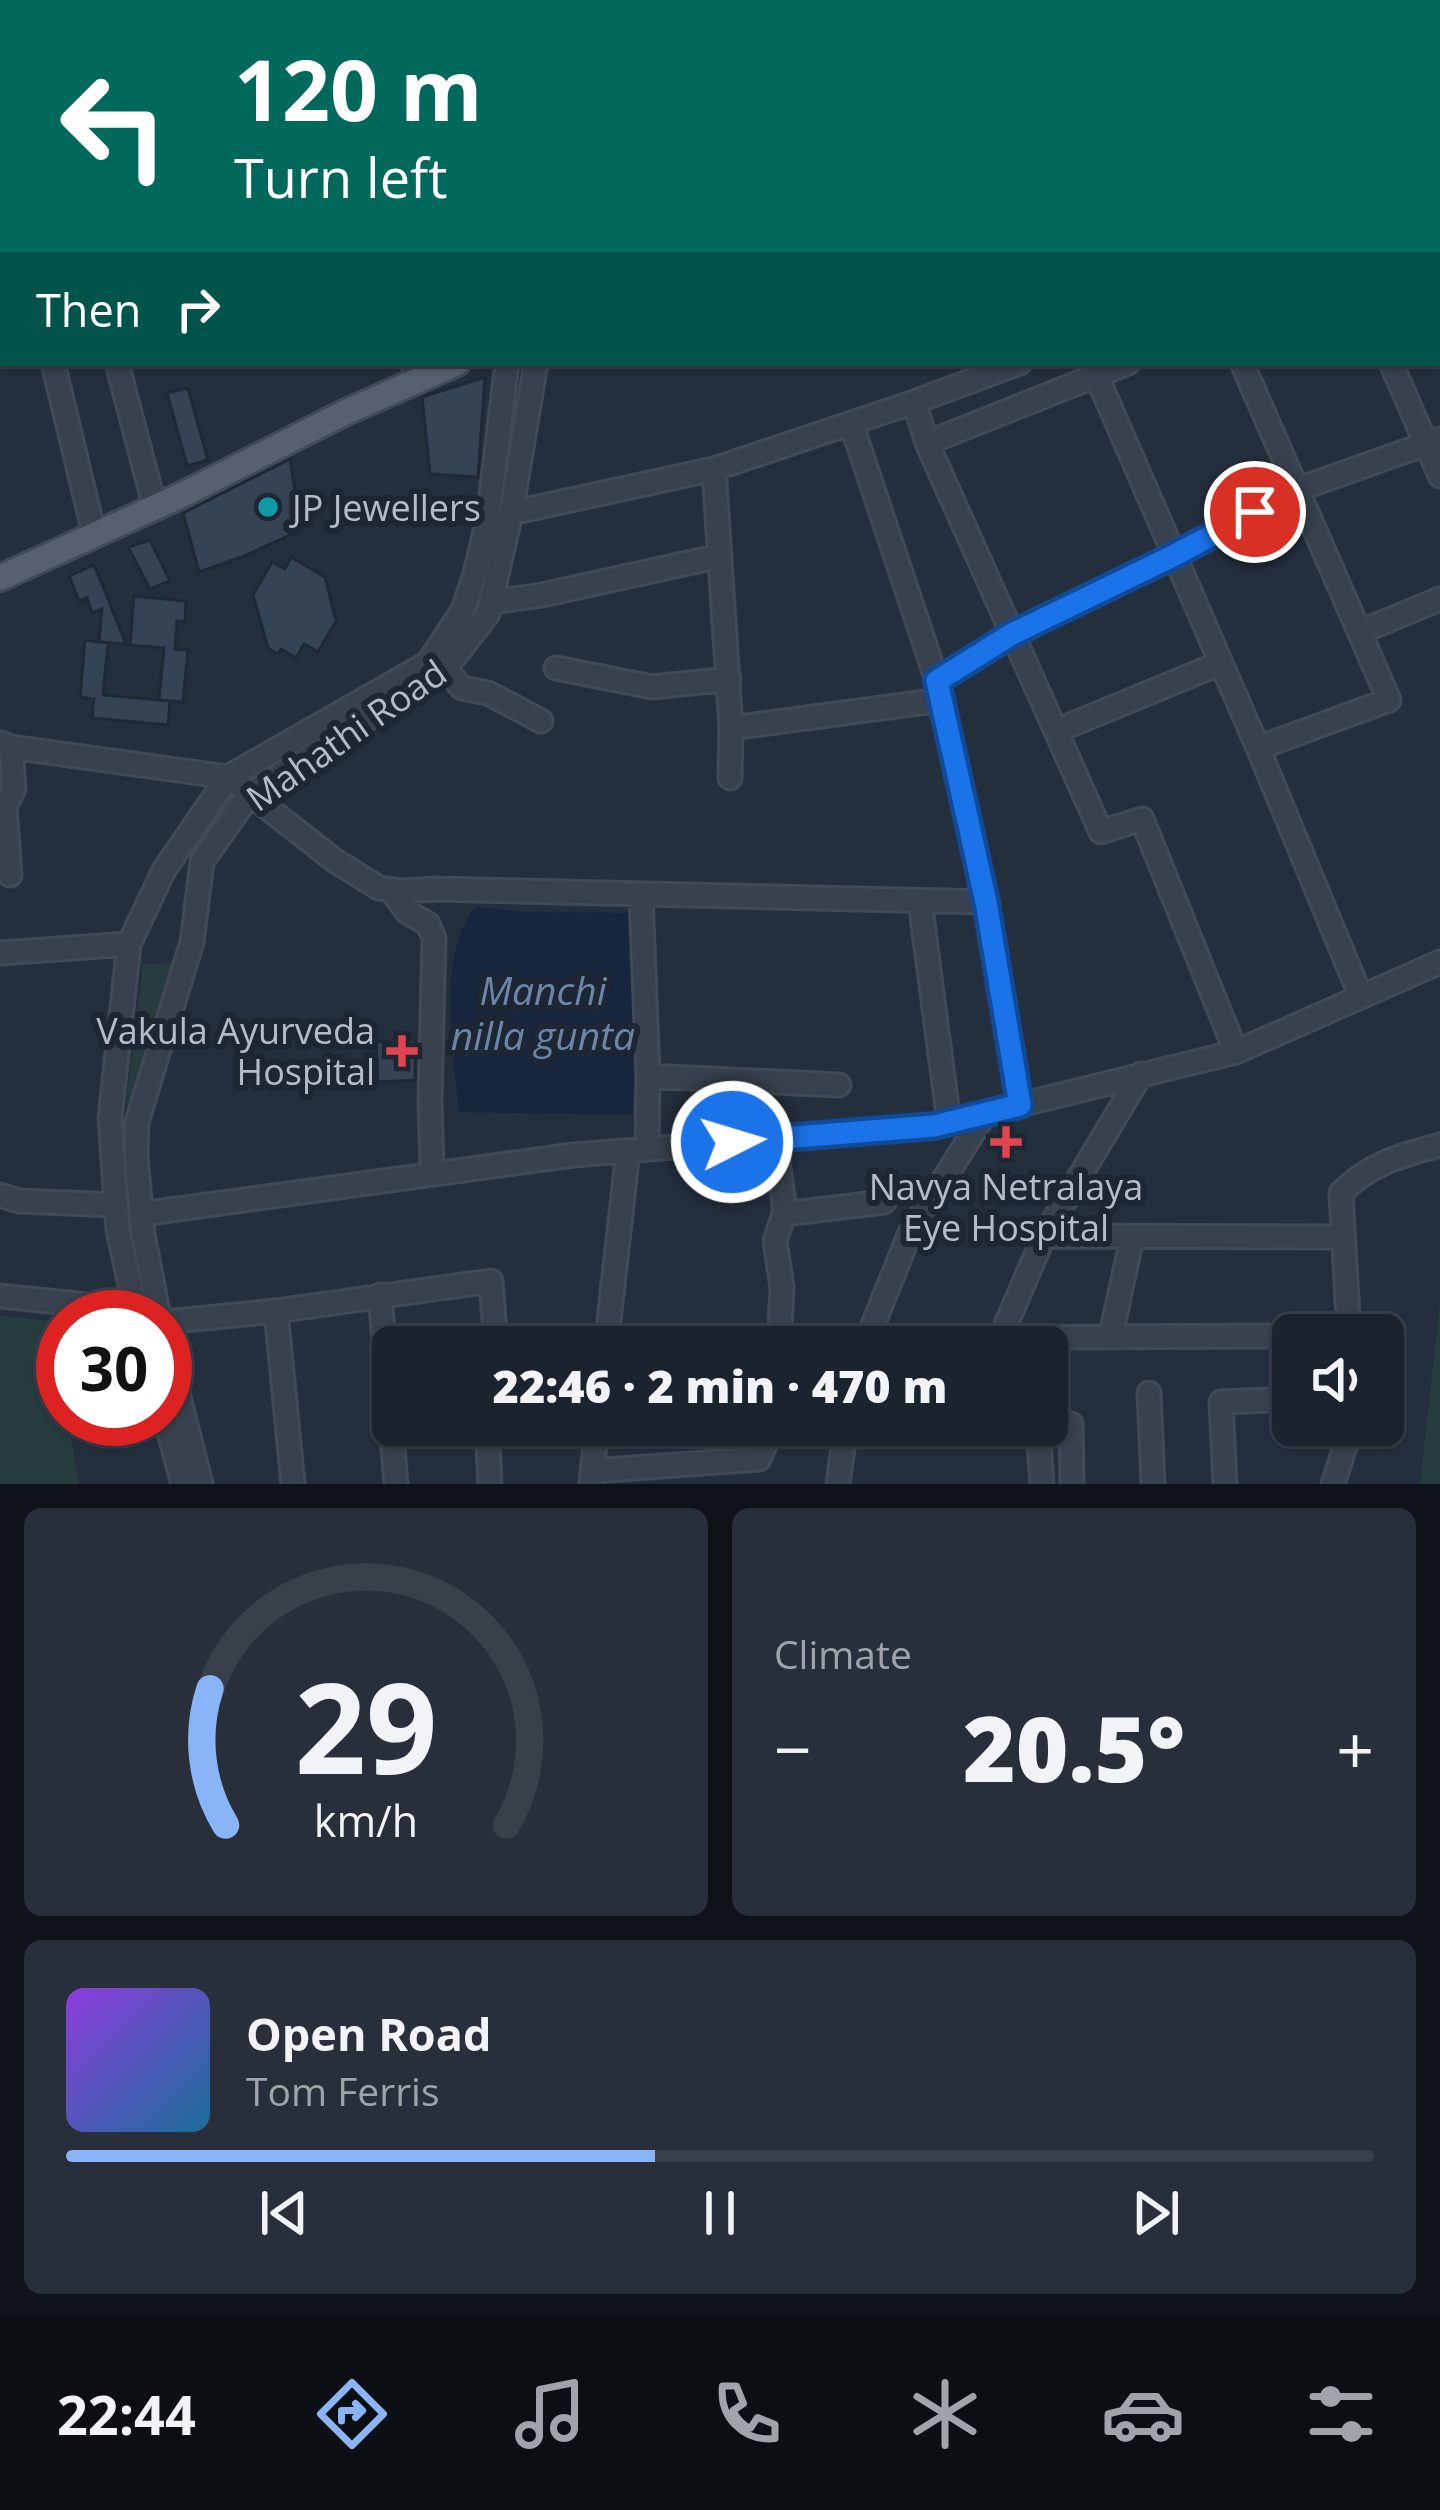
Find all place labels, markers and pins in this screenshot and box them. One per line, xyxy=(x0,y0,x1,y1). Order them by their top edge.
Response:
pin xyxy=(1204,461,1306,563)
place label: JP Jewellers xyxy=(289,483,481,532)
marker: JP Jewellers xyxy=(255,494,281,520)
place label: Vakula Ayurveda Hospital xyxy=(96,1006,375,1096)
marker: Vakula Ayurveda Hospital xyxy=(386,1035,418,1067)
marker: Navya Netralaya Eye Hospital xyxy=(990,1126,1022,1158)
place label: Navya Netralaya Eye Hospital xyxy=(869,1162,1143,1252)

